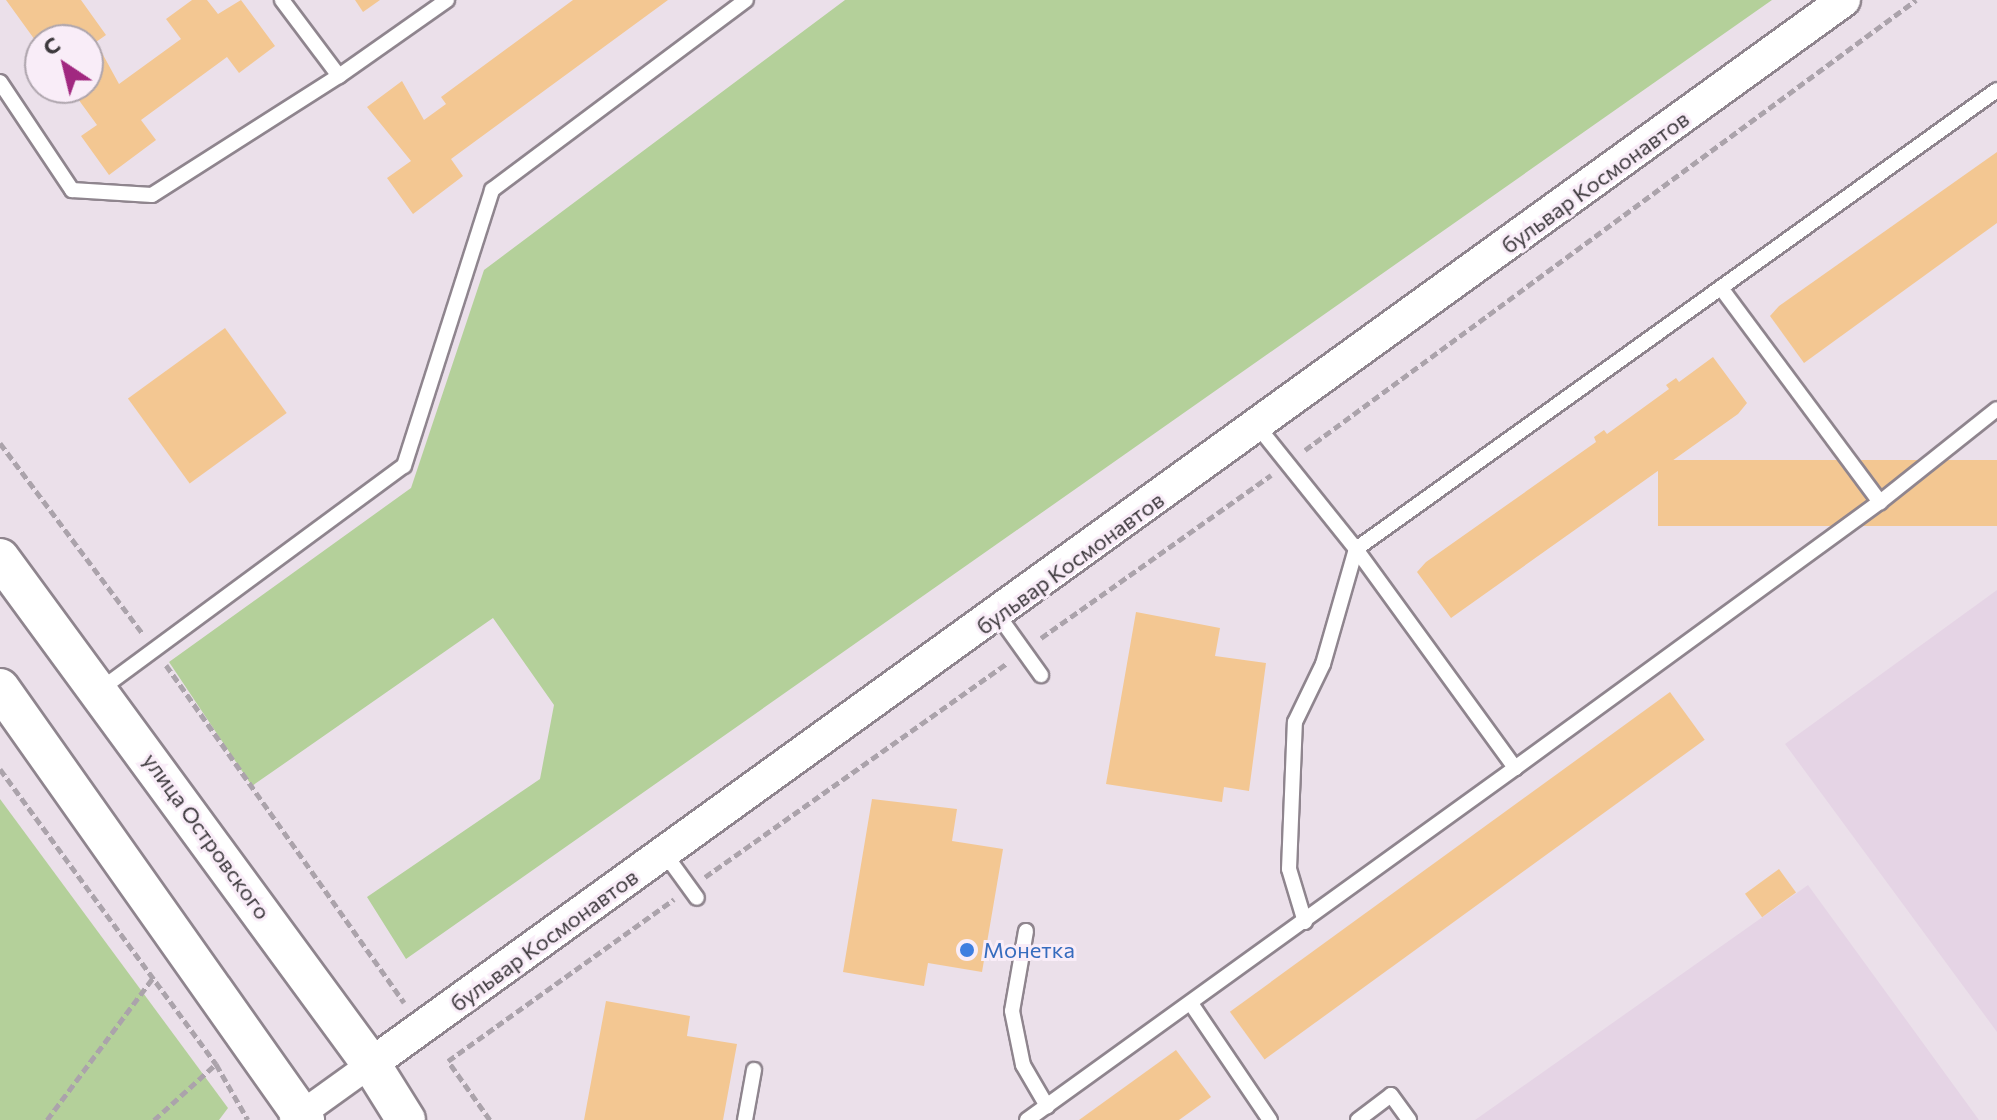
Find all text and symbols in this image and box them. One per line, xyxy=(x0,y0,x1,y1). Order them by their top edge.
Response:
north arrow xyxy=(24,24,104,104)
text: С xyxy=(37,30,65,61)
street label: бульвар Космонавтов xyxy=(1496,105,1694,259)
street label: бульвар Космонавтов xyxy=(971,486,1169,640)
street label: улица Островского xyxy=(138,748,276,924)
street label: бульвар Космонавтов xyxy=(445,863,643,1017)
place label: Монетка xyxy=(983,937,1075,963)
marker: Монетка xyxy=(958,941,976,959)

